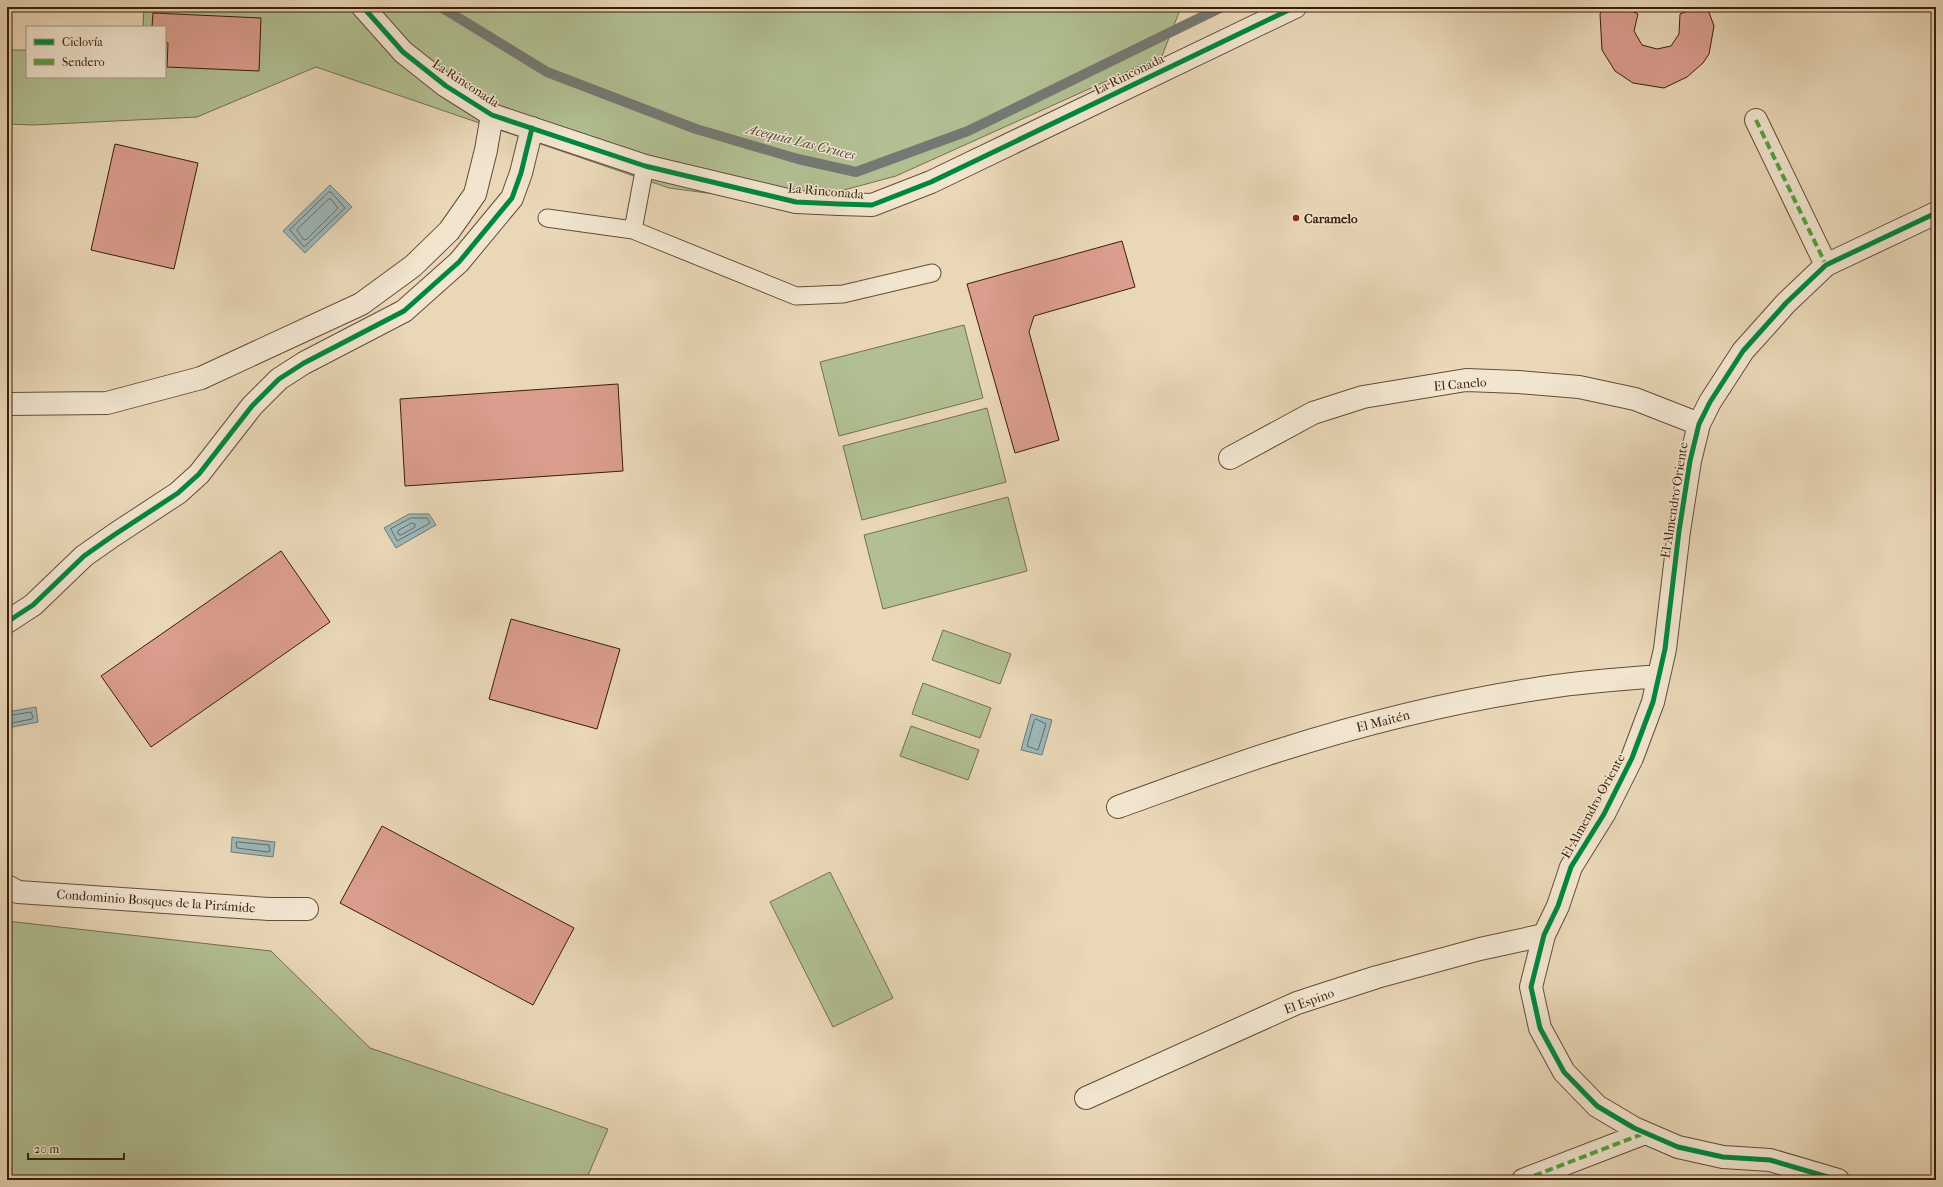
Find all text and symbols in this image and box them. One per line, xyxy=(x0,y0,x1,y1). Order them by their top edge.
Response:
legend xyxy=(26,26,166,78)
text: Ciclovía xyxy=(62,35,103,49)
street label: La Rinconada xyxy=(1091,50,1167,97)
text: Sendero xyxy=(62,55,105,69)
street label: La Rinconada xyxy=(430,56,503,111)
water label: Acequia Las Cruces xyxy=(743,120,858,164)
street label: La Rinconada xyxy=(787,180,866,202)
place label: Caramelo xyxy=(1304,211,1358,226)
marker: Caramelo xyxy=(1291,213,1301,223)
street label: El Canelo xyxy=(1433,374,1487,394)
street label: El Almendro Oriente xyxy=(1657,440,1691,559)
street label: El Maitén xyxy=(1355,707,1412,735)
street label: El Almendro Oriente xyxy=(1558,751,1628,861)
street label: Condominio Bosques de la Pirámide xyxy=(56,887,257,915)
street label: El Espino xyxy=(1282,985,1336,1017)
scale bar xyxy=(28,1135,124,1161)
text: 20 m xyxy=(34,1142,59,1156)

